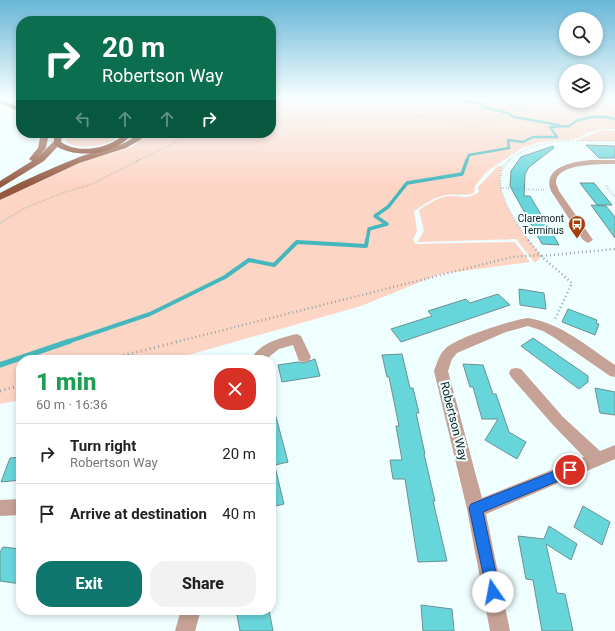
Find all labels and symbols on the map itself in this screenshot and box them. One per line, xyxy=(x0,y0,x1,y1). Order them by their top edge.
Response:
place label: Claremont Terminus xyxy=(518,213,564,236)
bus stop icon: Claremont Terminus xyxy=(567,214,587,239)
street label: Robertson Way xyxy=(437,380,471,462)
pin xyxy=(553,453,587,487)
position arrow xyxy=(472,571,514,613)

